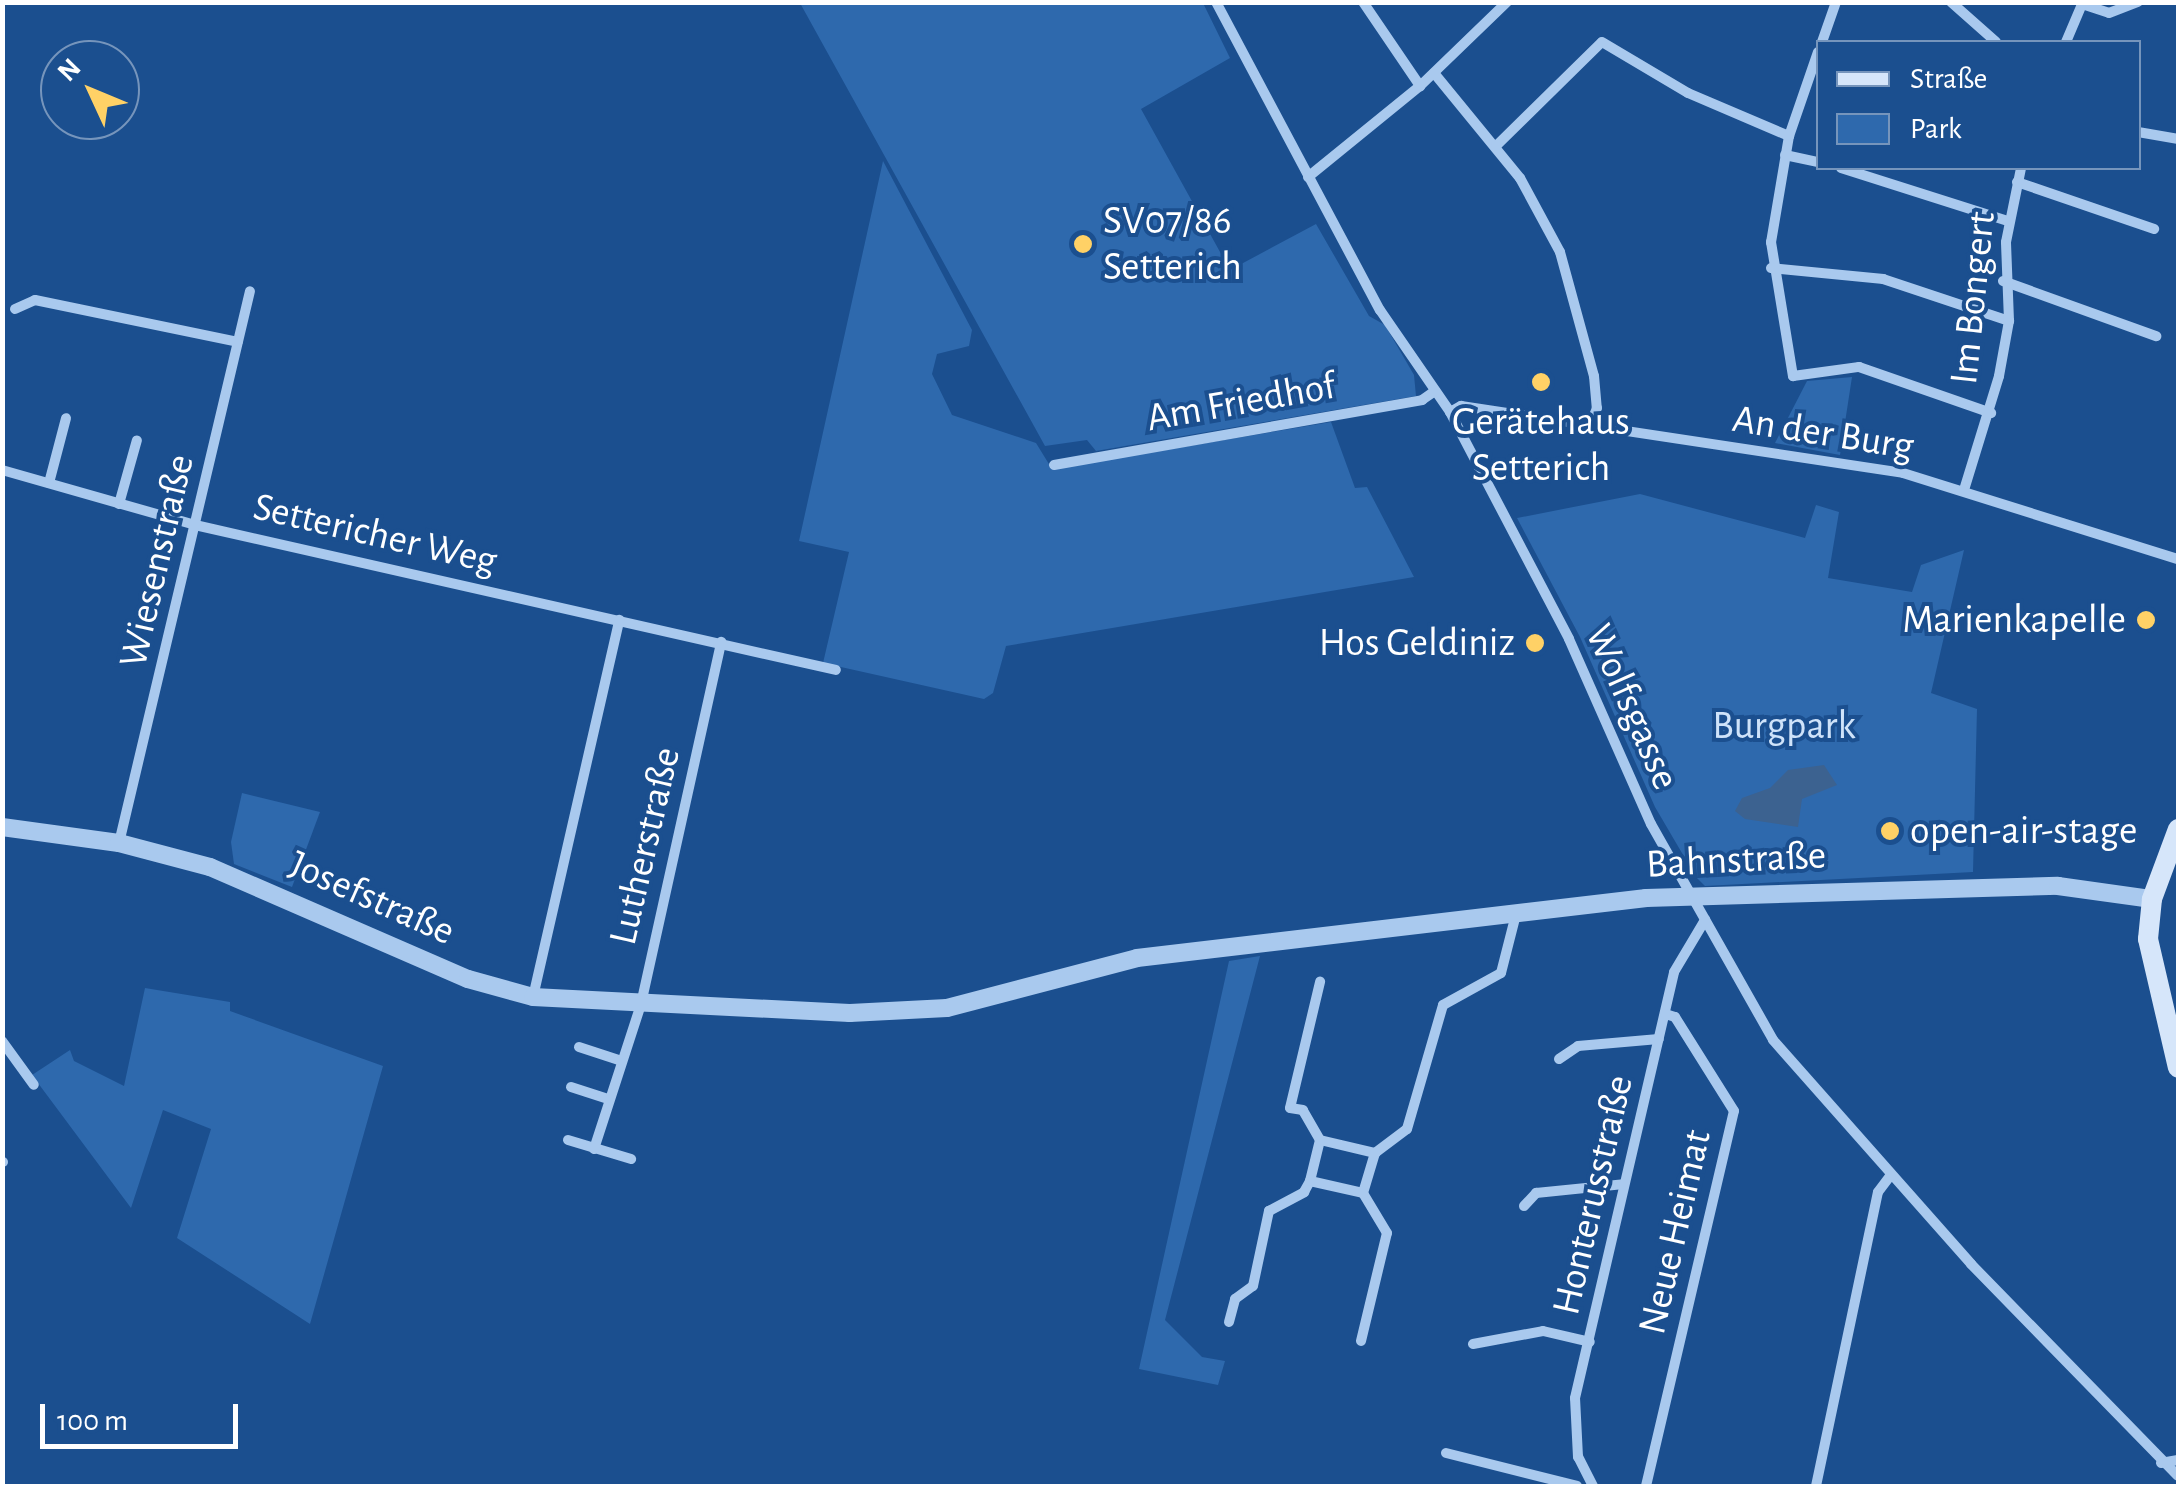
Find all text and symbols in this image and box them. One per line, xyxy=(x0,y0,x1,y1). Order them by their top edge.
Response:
north arrow xyxy=(40,40,140,140)
legend xyxy=(1816,40,2141,170)
text: N xyxy=(53,54,87,87)
text: Straße xyxy=(1910,64,1987,94)
text: Park xyxy=(1910,114,1962,144)
place label: SV07/86 Setterich xyxy=(1103,197,1242,291)
street label: Im Bongert xyxy=(1940,209,2006,387)
marker: SV07/86 Setterich xyxy=(1072,233,1094,255)
street label: Am Friedhof xyxy=(1143,362,1339,442)
marker: Gerätehaus Setterich xyxy=(1530,371,1552,393)
street label: An der Burg xyxy=(1729,395,1917,471)
place label: Gerätehaus Setterich xyxy=(1452,398,1630,492)
street label: Wiesenstraße xyxy=(109,450,205,672)
street label: Settericher Weg xyxy=(249,483,501,585)
place label: Marienkapelle xyxy=(1902,596,2126,644)
marker: Marienkapelle xyxy=(2135,609,2157,631)
street label: Wolfsgasse xyxy=(1574,617,1690,797)
place label: Hos Geldiniz xyxy=(1319,619,1515,667)
marker: Hos Geldiniz xyxy=(1524,632,1546,654)
park label: Burgpark xyxy=(1712,702,1856,750)
street label: Lutherstraße xyxy=(599,743,691,949)
place label: open-air-stage xyxy=(1910,807,2137,855)
marker: open-air-stage xyxy=(1879,820,1901,842)
street label: Bahnstraße xyxy=(1645,831,1827,889)
street label: Josefstraße xyxy=(282,840,462,956)
street label: Honterusstraße xyxy=(1542,1071,1644,1319)
street label: Neue Heimat xyxy=(1628,1125,1722,1339)
scale bar xyxy=(45,1384,242,1446)
text: 100 m xyxy=(57,1406,128,1436)

